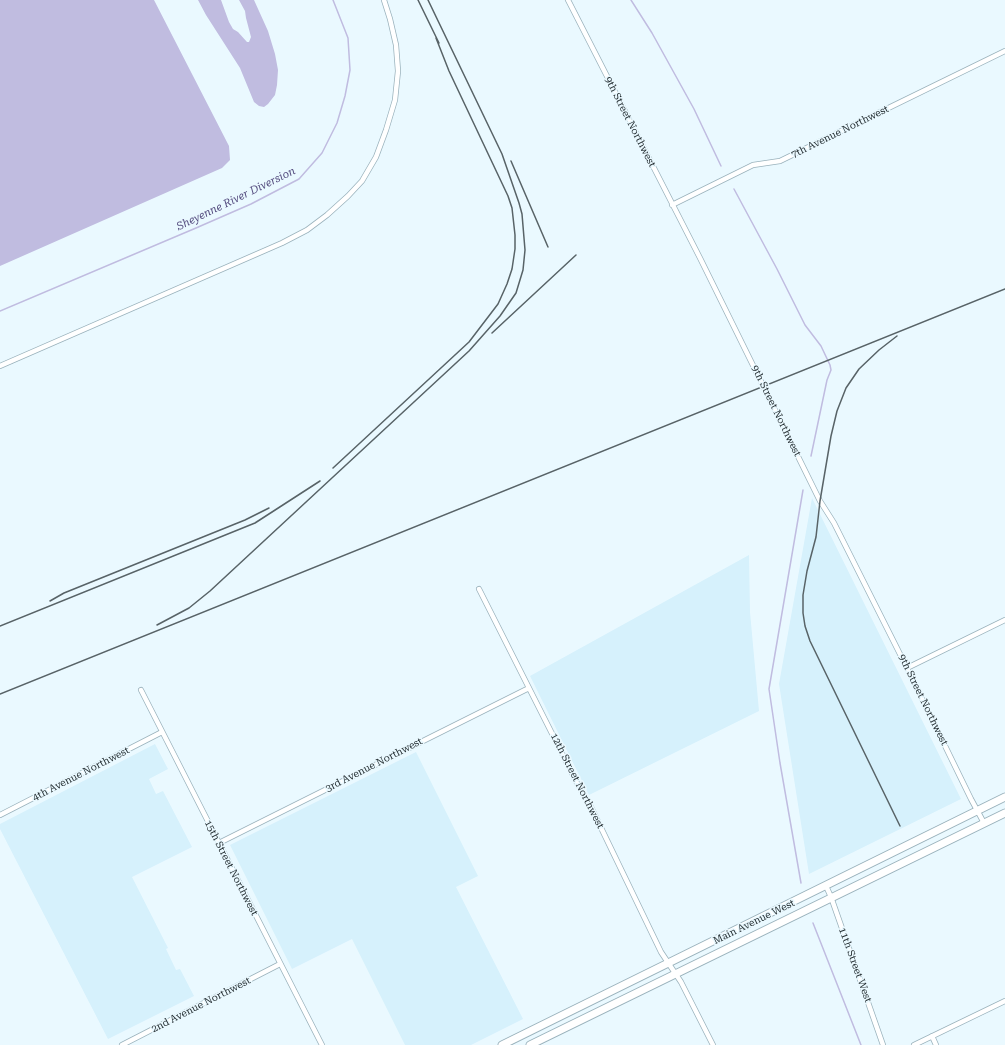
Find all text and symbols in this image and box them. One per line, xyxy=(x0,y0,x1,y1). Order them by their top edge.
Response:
street label: 9th Street Northwest xyxy=(602,75,658,169)
street label: 7th Avenue Northwest xyxy=(789,103,891,161)
water label: Sheyenne River Diversion xyxy=(174,164,298,234)
street label: 9th Street Northwest xyxy=(749,363,803,459)
street label: 9th Street Northwest xyxy=(896,652,950,748)
street label: 12th Street Northwest xyxy=(548,731,606,831)
street label: 3rd Avenue Northwest xyxy=(323,735,425,795)
street label: 4th Avenue Northwest xyxy=(31,744,131,804)
street label: 15th Street Northwest xyxy=(202,818,260,918)
street label: Main Avenue West xyxy=(711,897,797,947)
street label: 11th Street West xyxy=(836,926,874,1004)
street label: 2nd Avenue Northwest xyxy=(149,975,253,1035)

